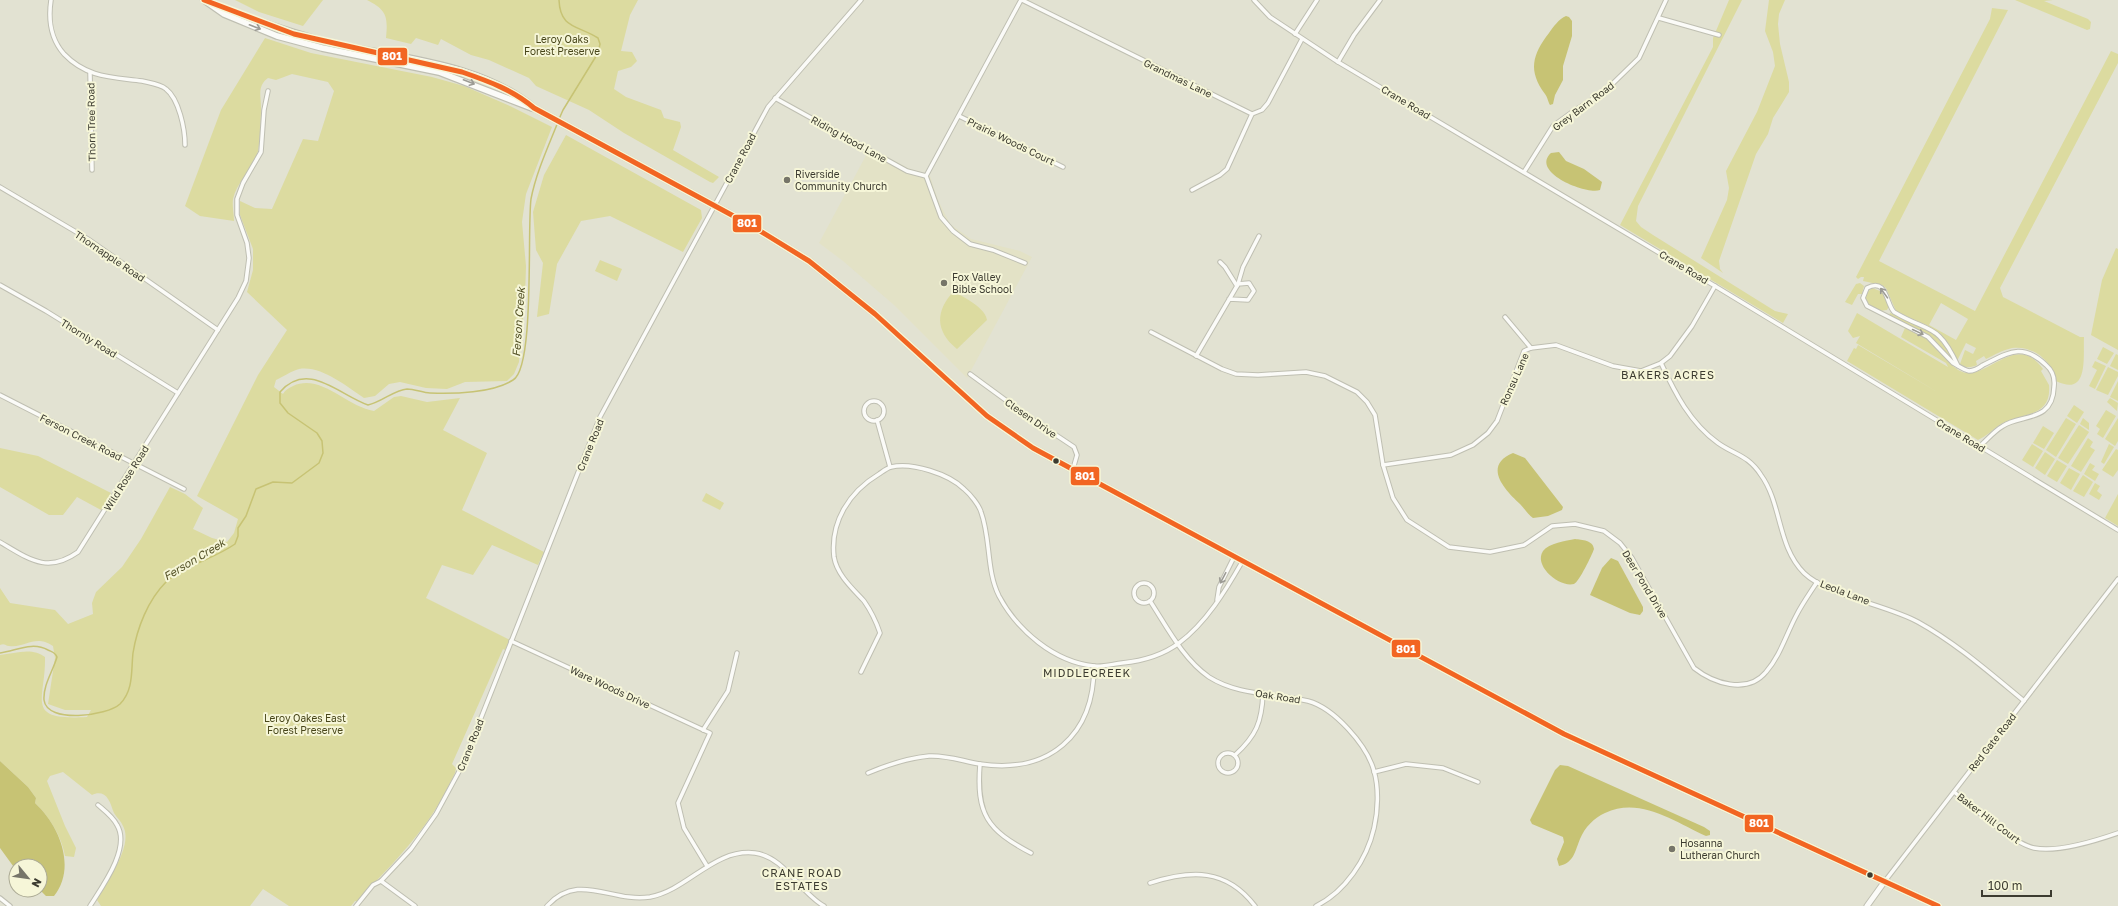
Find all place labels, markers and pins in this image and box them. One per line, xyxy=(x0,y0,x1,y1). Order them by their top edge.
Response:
place label: Riverside Community Church xyxy=(795,168,887,192)
marker: Riverside Community Church xyxy=(782,175,792,185)
place label: Fox Valley Bible School xyxy=(952,271,1012,295)
marker: Fox Valley Bible School xyxy=(939,278,949,288)
unlabelled marker xyxy=(1051,456,1061,466)
place label: Hosanna Lutheran Church xyxy=(1680,837,1760,861)
marker: Hosanna Lutheran Church xyxy=(1667,844,1677,854)
unlabelled marker xyxy=(1865,870,1875,880)

